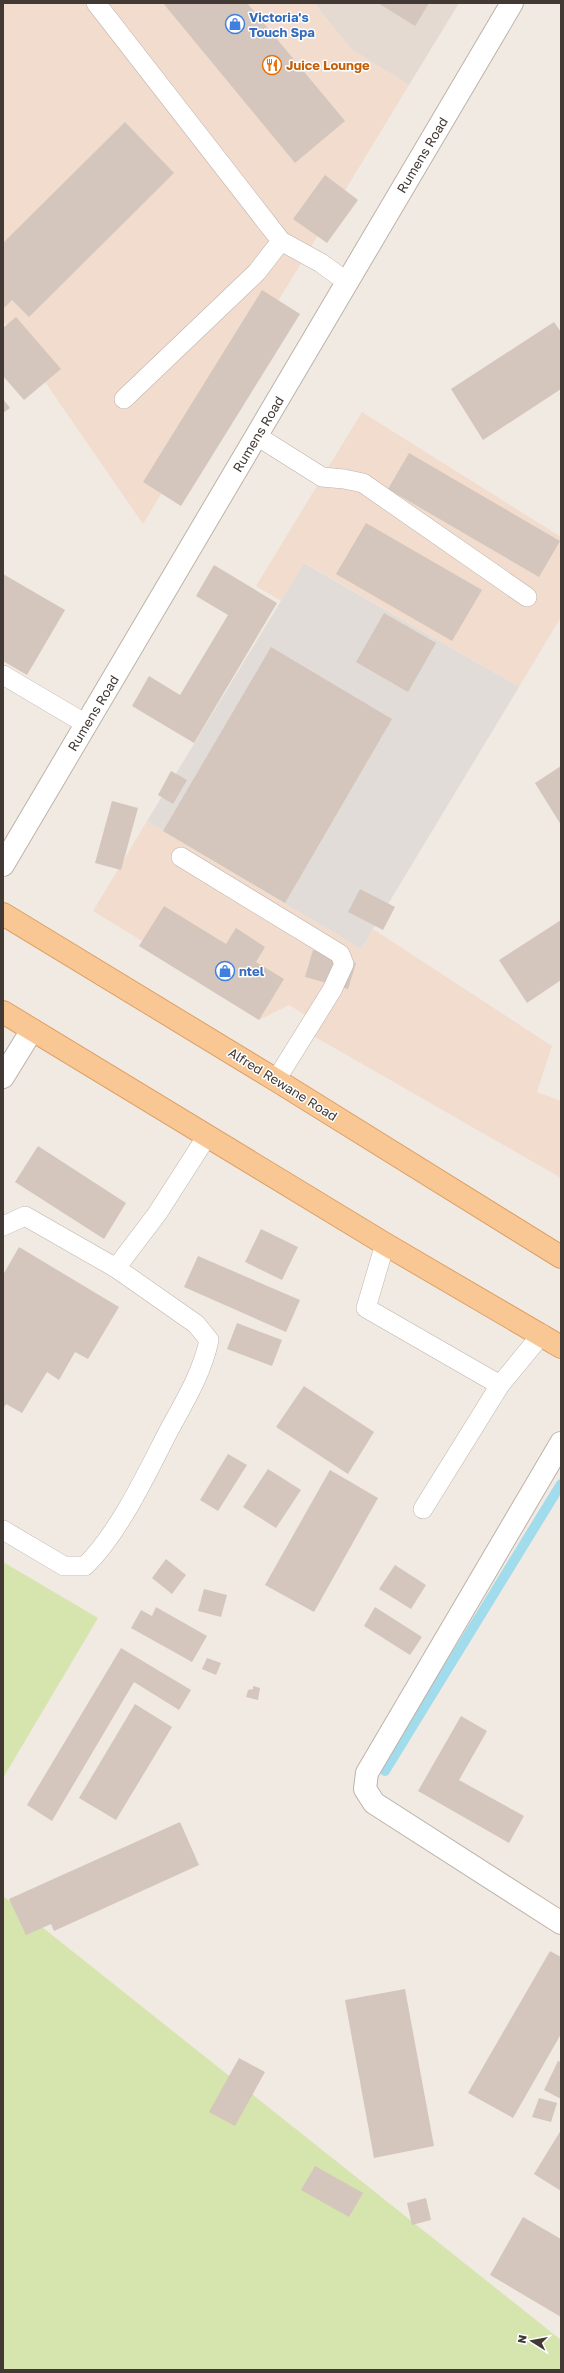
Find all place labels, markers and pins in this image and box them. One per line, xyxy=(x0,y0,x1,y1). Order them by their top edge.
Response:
place label: Victoria's Touch Spa xyxy=(249,9,315,40)
shop icon: Victoria's Touch Spa xyxy=(224,13,246,35)
restaurant icon: Juice Lounge xyxy=(261,54,283,76)
place label: Juice Lounge xyxy=(286,57,370,73)
shop icon: ntel xyxy=(214,960,236,982)
place label: ntel xyxy=(239,963,265,979)

